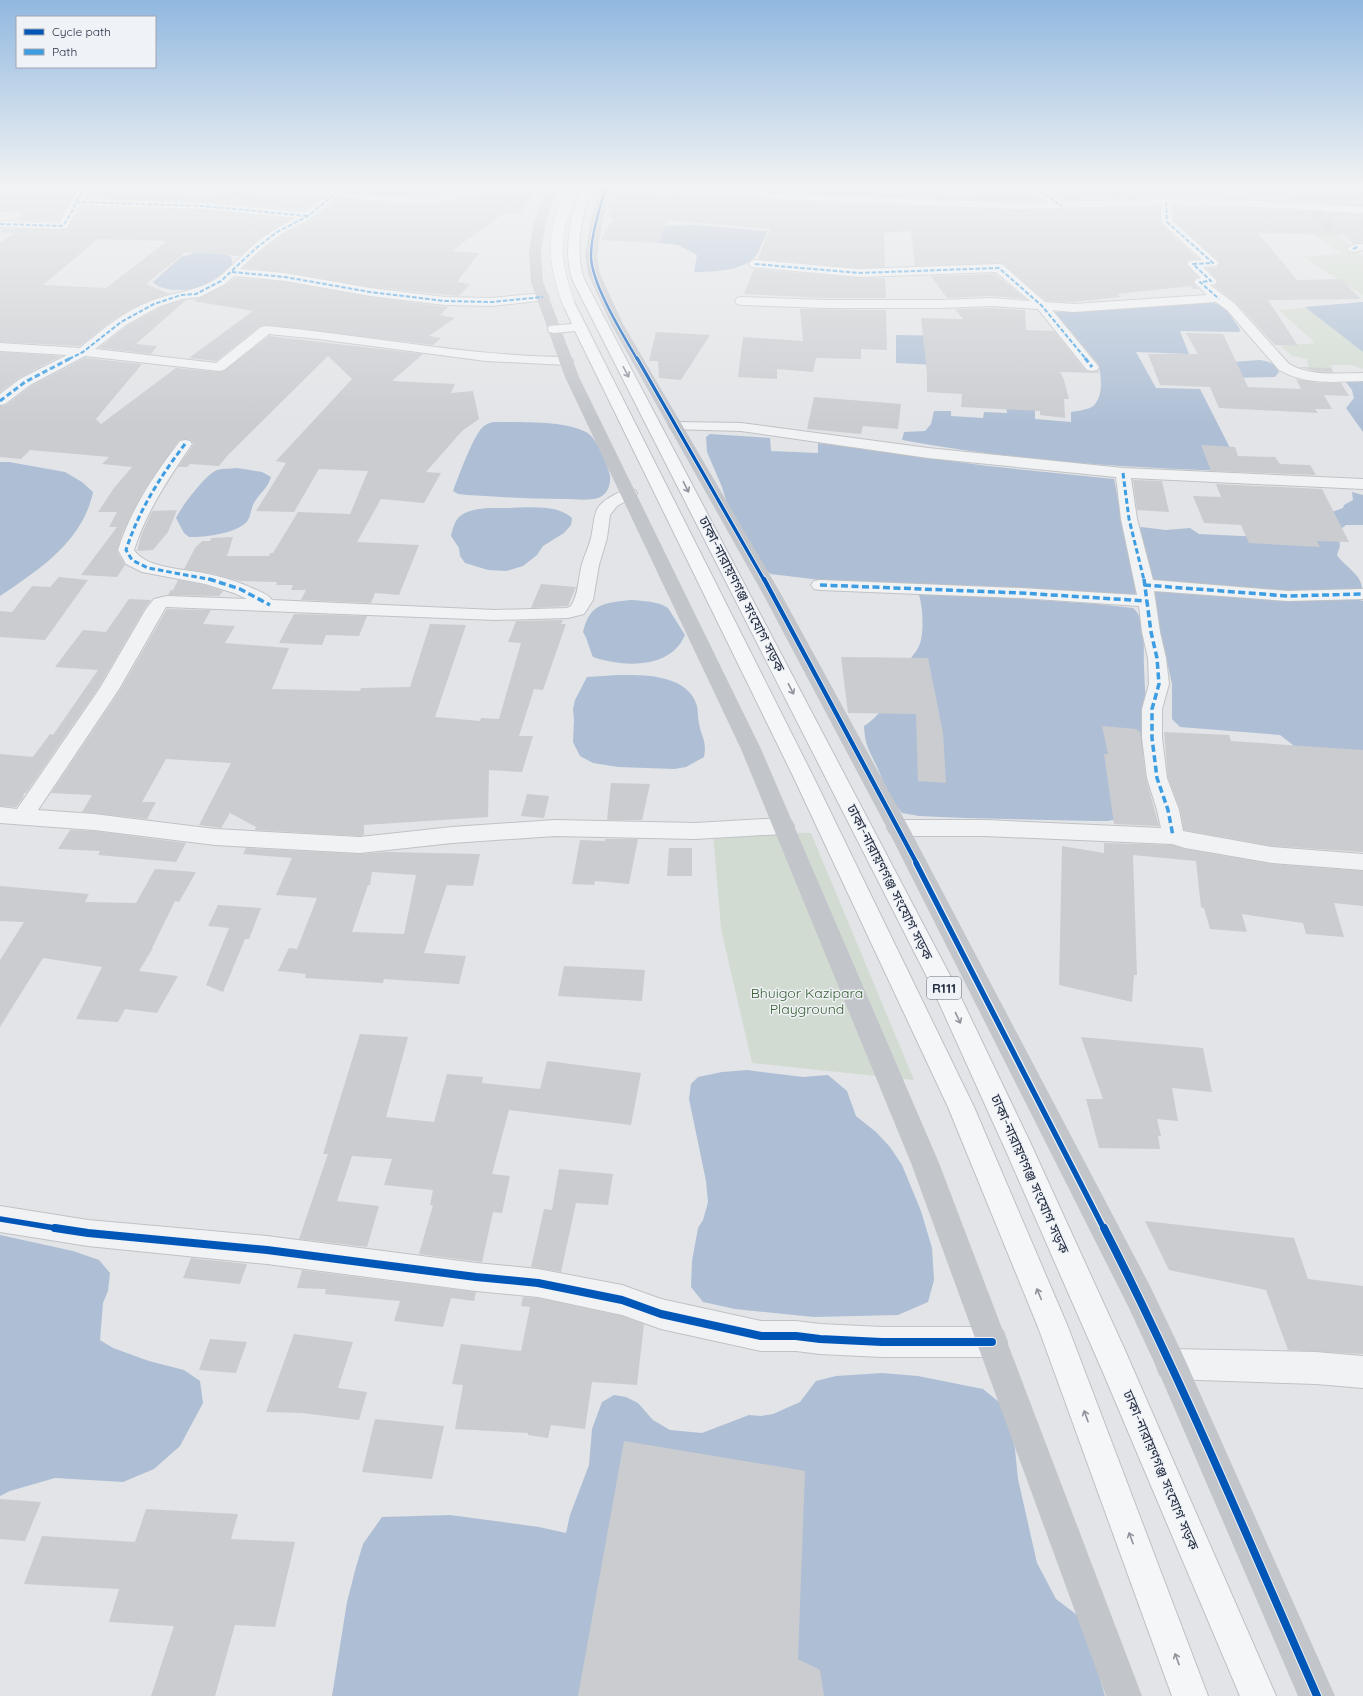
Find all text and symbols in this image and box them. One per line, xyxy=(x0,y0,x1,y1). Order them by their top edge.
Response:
legend xyxy=(16,16,156,68)
text: Cycle path xyxy=(52,24,111,39)
text: Path xyxy=(52,44,77,59)
one-way arrow xyxy=(623,366,630,378)
one-way arrow xyxy=(683,481,690,493)
street label: ঢাকা-নারায়ণগঞ্জ সংযোগ সড়ক xyxy=(694,512,789,675)
one-way arrow xyxy=(788,683,795,695)
street label: ঢাকা-নারায়ণগঞ্জ সংযোগ সড়ক xyxy=(842,800,937,963)
road number: R111 xyxy=(927,977,961,999)
park label: Bhuigor Kazipara Playground xyxy=(751,984,863,1018)
one-way arrow xyxy=(955,1011,962,1023)
street label: ঢাকা-নারায়ণগঞ্জ সংযোগ সড়ক xyxy=(986,1091,1074,1257)
one-way arrow xyxy=(1035,1289,1043,1301)
street label: ঢাকা-নারায়ণগঞ্জ সংযোগ সড়ক xyxy=(1119,1386,1203,1553)
one-way arrow xyxy=(1082,1409,1089,1422)
one-way arrow xyxy=(1127,1532,1135,1544)
one-way arrow xyxy=(1172,1654,1180,1666)

